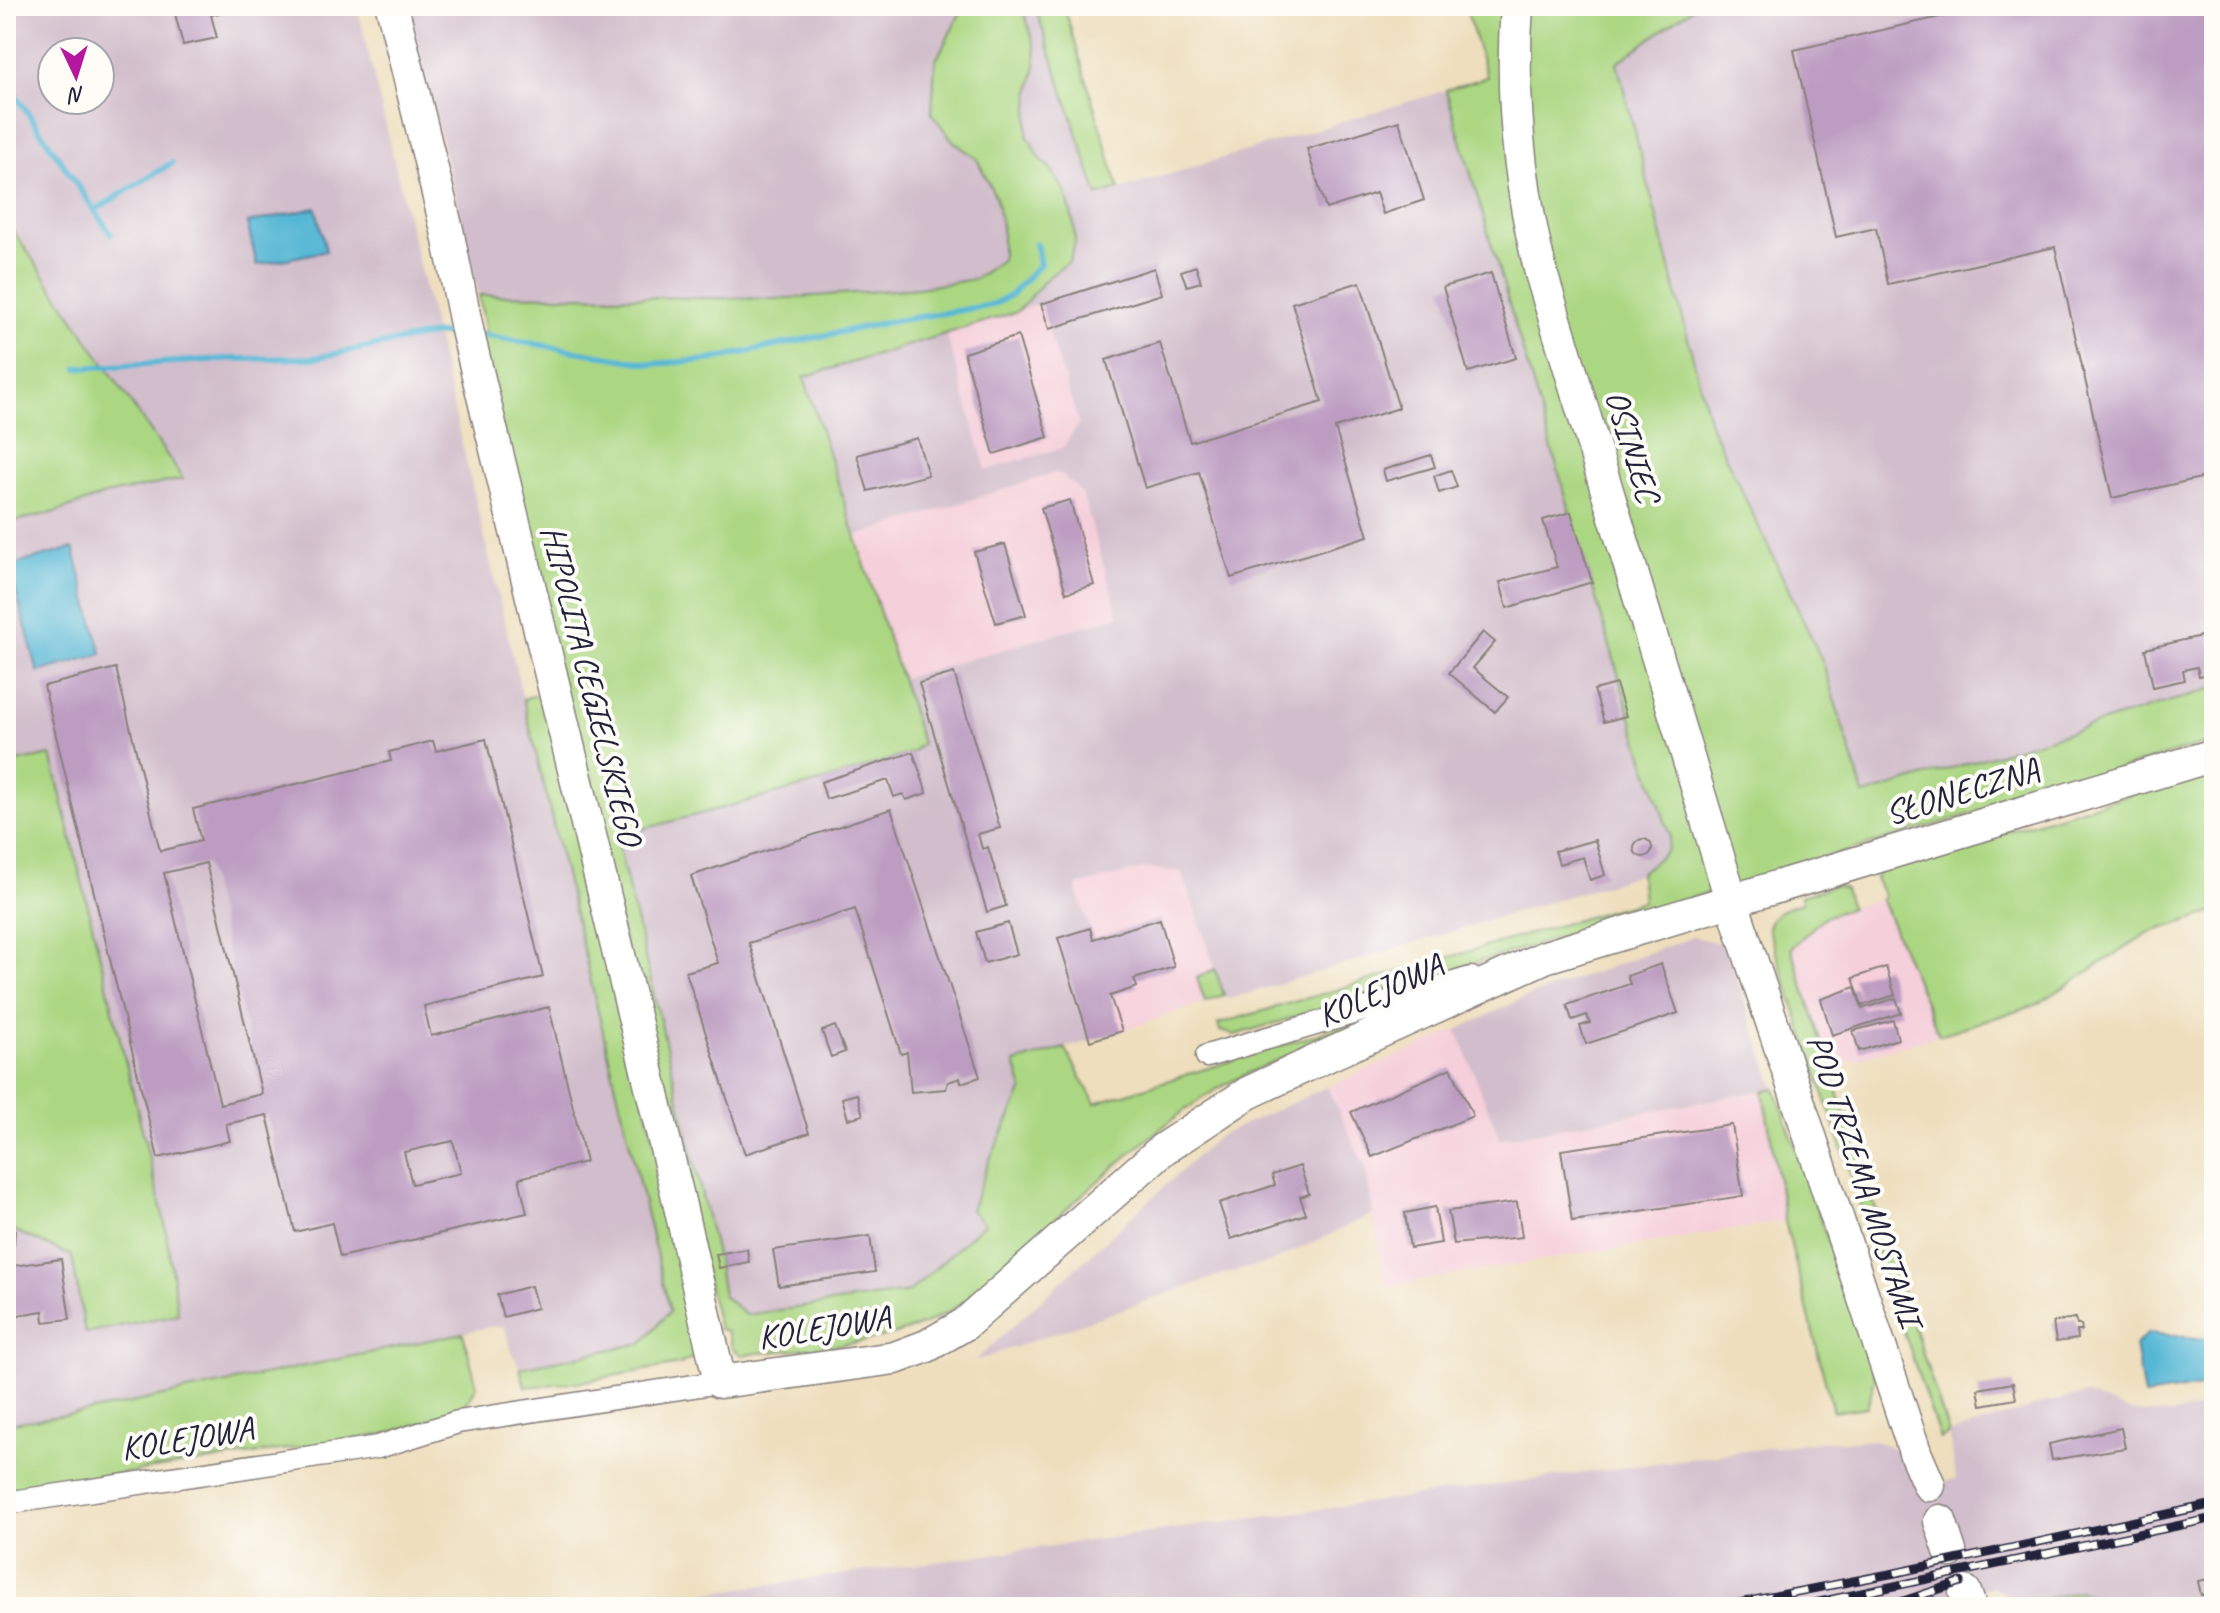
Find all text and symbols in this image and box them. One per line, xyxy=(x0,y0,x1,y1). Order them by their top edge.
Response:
north arrow xyxy=(36,36,116,116)
text: N xyxy=(66,81,85,110)
street label: OSINIEC xyxy=(1596,385,1671,511)
street label: HIPOLITA CEGIELSKIEGO xyxy=(532,521,653,853)
street label: SŁONECZNA xyxy=(1880,747,2045,835)
street label: KOLEJOWA xyxy=(1310,943,1451,1037)
street label: POD TRZEMA MOSTAMI xyxy=(1798,1029,1934,1337)
street label: KOLEJOWA xyxy=(755,1295,895,1359)
street label: KOLEJOWA xyxy=(118,1406,258,1470)

